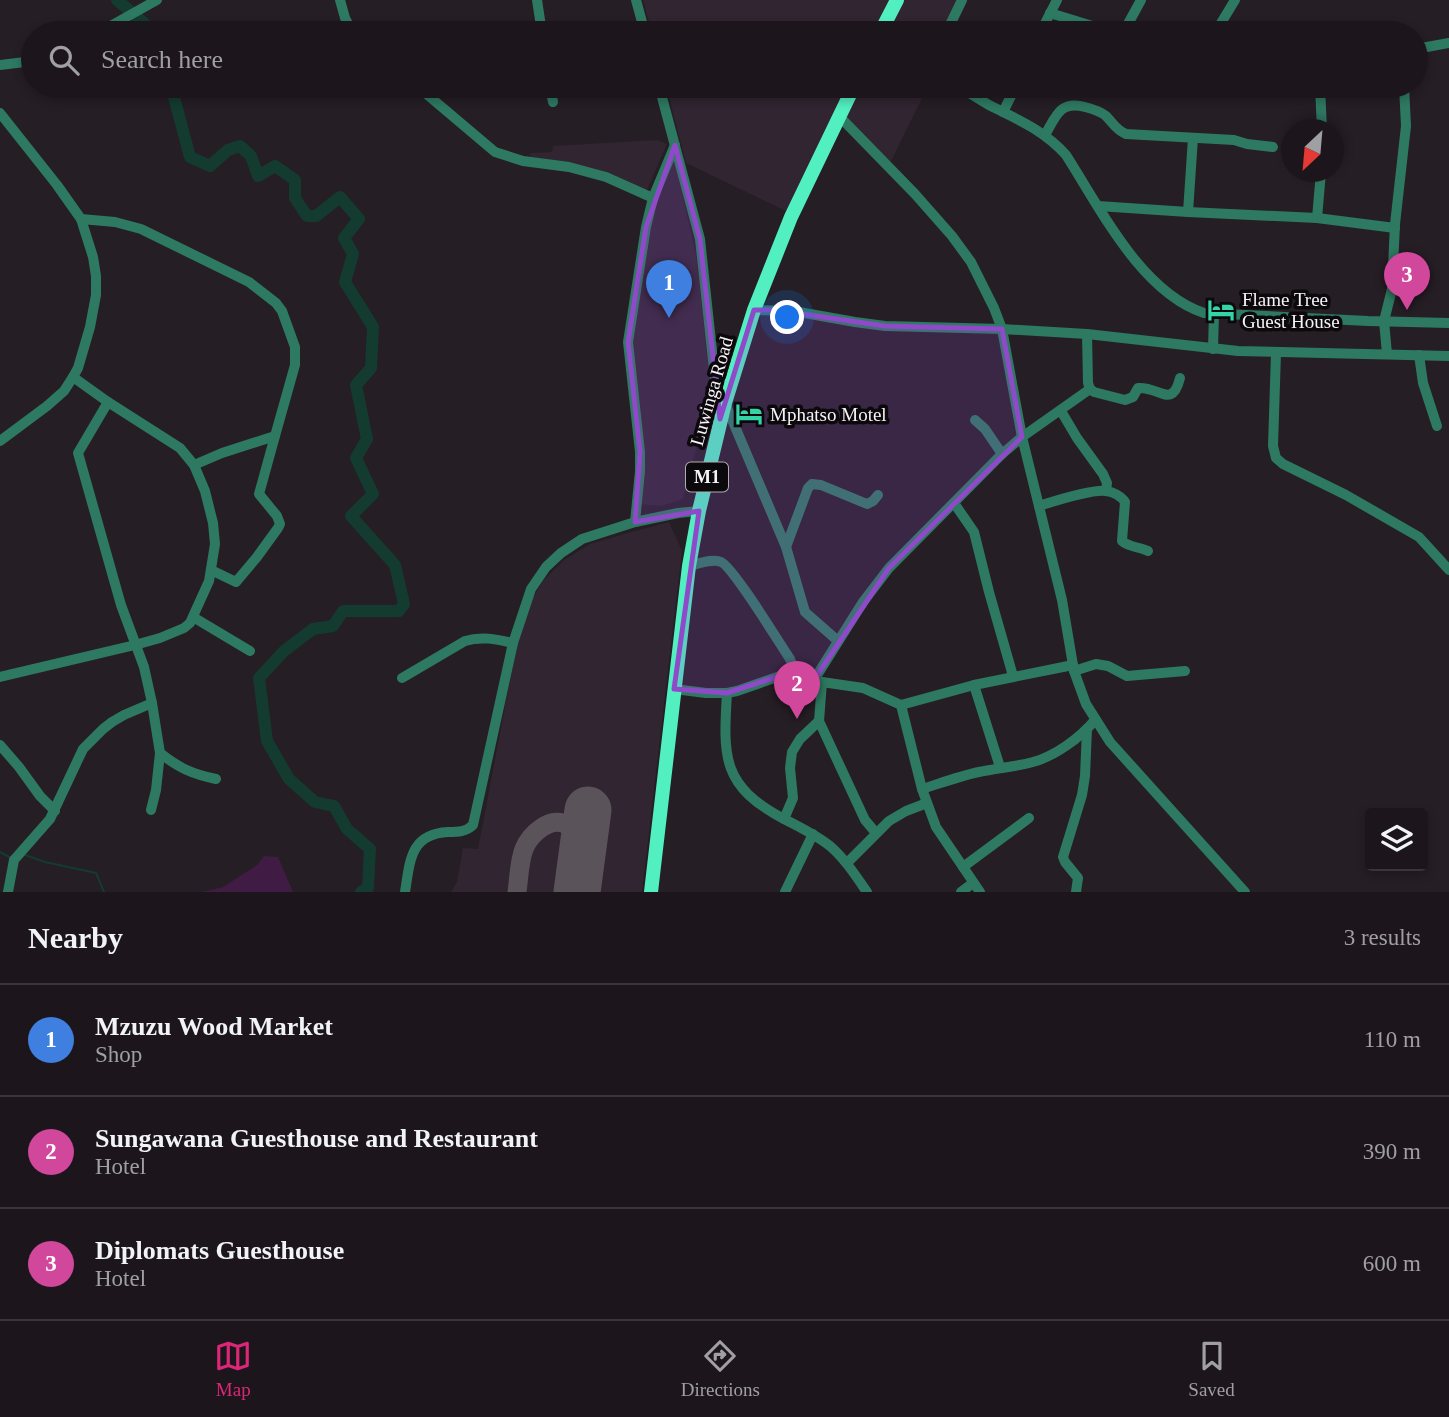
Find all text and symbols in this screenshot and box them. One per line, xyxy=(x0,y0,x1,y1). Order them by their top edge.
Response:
search box xyxy=(21,21,1428,98)
icon: search xyxy=(45,41,83,79)
text: Search here xyxy=(101,45,223,74)
north arrow xyxy=(1281,119,1344,182)
pin: 3 xyxy=(1384,252,1430,310)
pin: 1 xyxy=(646,260,692,318)
place label: Flame Tree Guest House xyxy=(1242,289,1340,332)
hotel icon: Flame Tree Guest House xyxy=(1206,295,1236,325)
your location xyxy=(770,300,804,334)
street label: Luwinga Road xyxy=(686,334,737,448)
hotel icon: Mphatso Motel xyxy=(734,399,764,429)
place label: Mphatso Motel xyxy=(770,404,887,425)
road number: M1 xyxy=(686,462,728,491)
pin: 2 xyxy=(774,661,820,719)
map controls xyxy=(1365,808,1428,871)
button: layers xyxy=(1365,808,1428,871)
text: Nearby xyxy=(28,921,123,954)
text: 3 results xyxy=(1344,925,1421,950)
text: Mzuzu Wood Market xyxy=(95,1012,333,1041)
text: 1 xyxy=(45,1027,57,1052)
text: 110 m xyxy=(1364,1027,1421,1052)
text: Shop xyxy=(95,1042,142,1067)
text: Sungawana Guesthouse and Restaurant xyxy=(95,1124,538,1153)
text: 2 xyxy=(45,1139,57,1164)
text: 390 m xyxy=(1363,1139,1421,1164)
text: Hotel xyxy=(95,1154,146,1179)
text: Diplomats Guesthouse xyxy=(95,1236,344,1265)
text: 3 xyxy=(45,1251,57,1276)
text: 600 m xyxy=(1363,1251,1421,1276)
text: Hotel xyxy=(95,1266,146,1291)
tab: Map xyxy=(214,1337,252,1401)
tab: Directions xyxy=(681,1337,760,1401)
tab: Saved xyxy=(1188,1337,1235,1401)

